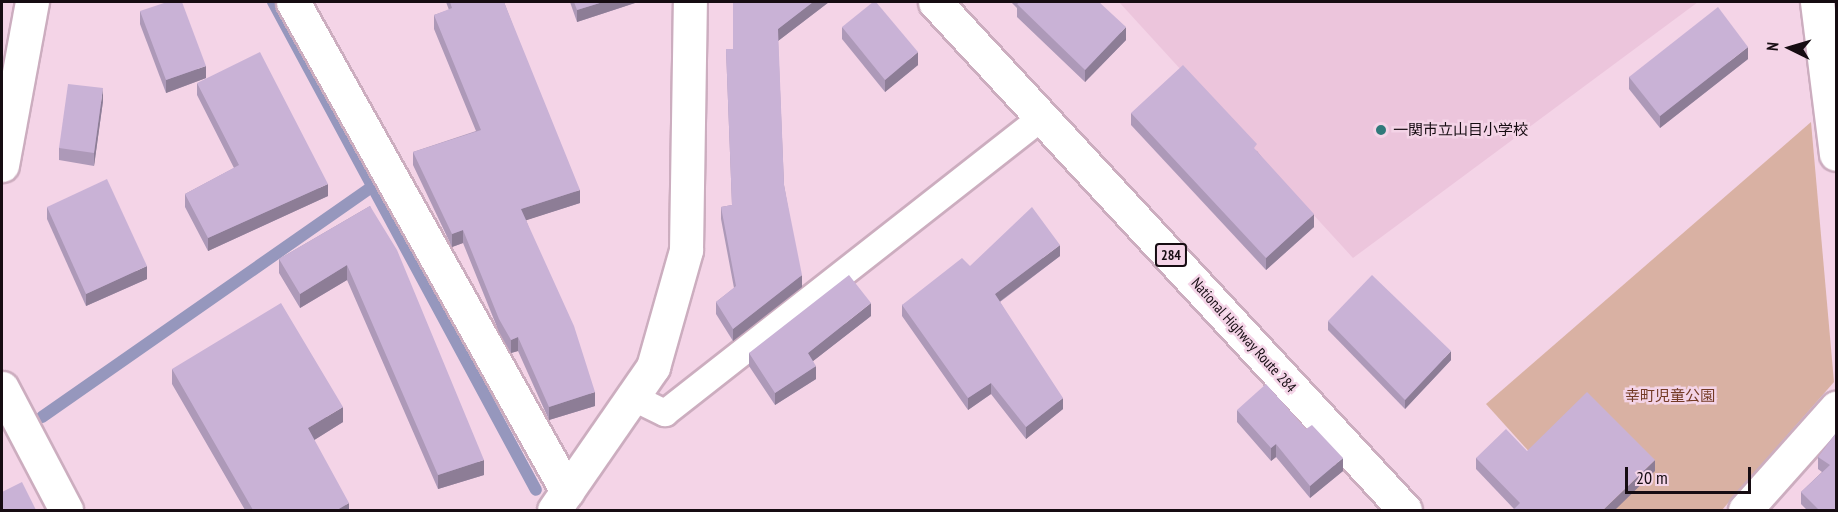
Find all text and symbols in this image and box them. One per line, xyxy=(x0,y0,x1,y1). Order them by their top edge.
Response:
north arrow xyxy=(1760,18,1820,78)
text: N xyxy=(1762,41,1782,52)
place label: 一関市立山目小学校 xyxy=(1393,121,1528,139)
marker: 一関市立山目小学校 xyxy=(1374,123,1388,137)
road number: 284 xyxy=(1154,244,1188,266)
street label: National Highway Route 284 xyxy=(1188,274,1300,396)
park label: 幸町児童公園 xyxy=(1625,387,1715,405)
scale bar xyxy=(1628,455,1754,493)
text: 20 m xyxy=(1636,466,1668,489)

